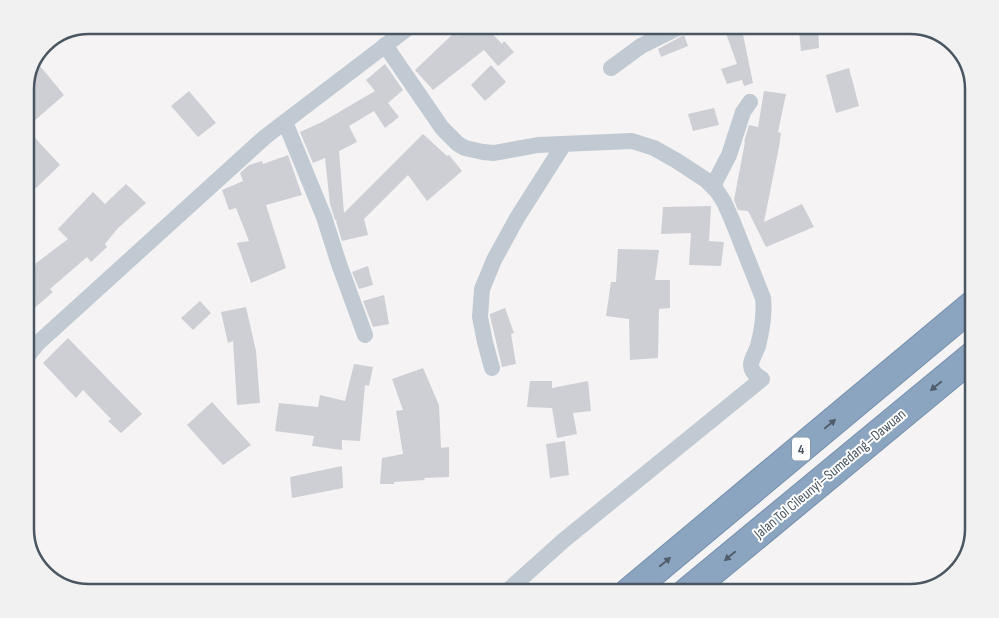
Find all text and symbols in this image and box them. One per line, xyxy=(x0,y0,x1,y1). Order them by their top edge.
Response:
one-way arrow xyxy=(930,381,943,392)
street label: Jalan Tol Cileunyi–Sumedang–Dawuan xyxy=(749,405,910,544)
one-way arrow xyxy=(823,419,836,430)
road number: 4 xyxy=(792,438,810,460)
one-way arrow xyxy=(724,551,737,562)
one-way arrow xyxy=(658,556,671,567)

